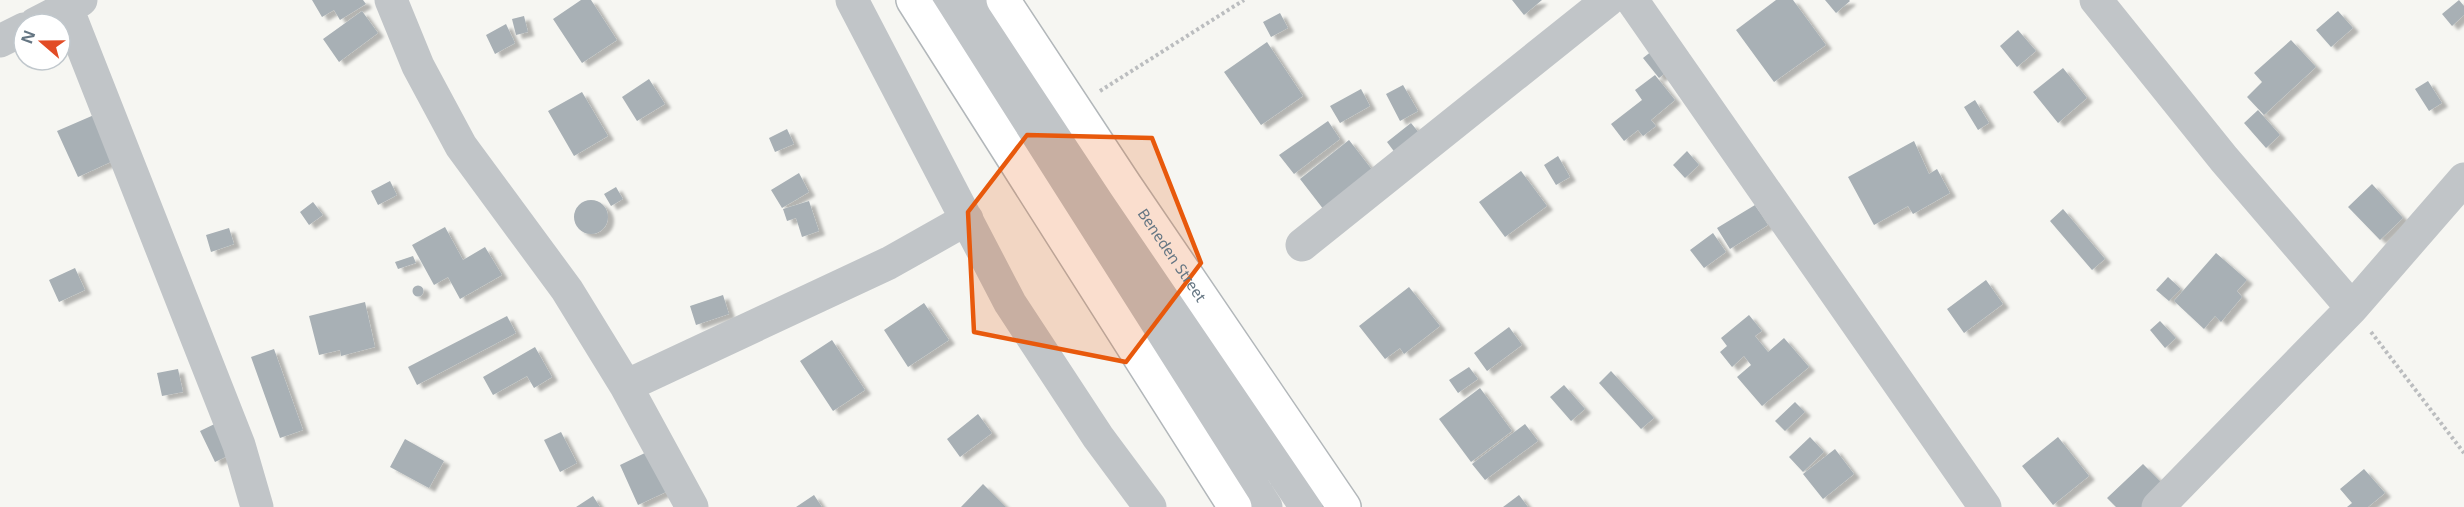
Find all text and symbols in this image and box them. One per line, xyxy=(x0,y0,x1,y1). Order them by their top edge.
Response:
north arrow xyxy=(12,12,72,72)
text: N xyxy=(15,27,40,47)
street label: Beneden Street xyxy=(1134,204,1212,306)

